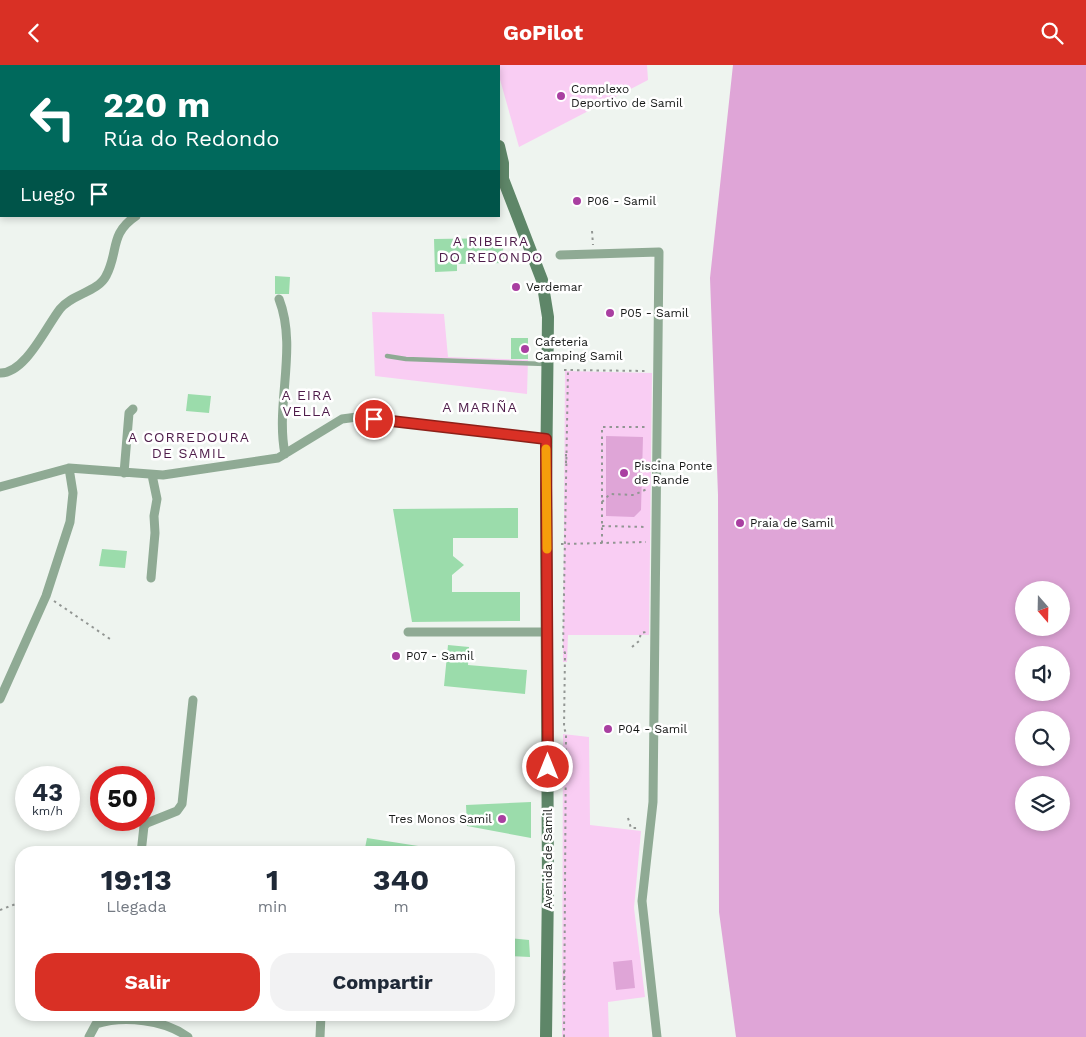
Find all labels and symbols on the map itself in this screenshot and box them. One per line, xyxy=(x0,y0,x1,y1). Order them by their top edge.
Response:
place label: Complexo Deportivo de Samil xyxy=(571,82,683,110)
marker: Complexo Deportivo de Samil xyxy=(555,90,567,102)
place label: P06 - Samil xyxy=(587,194,656,208)
marker: P06 - Samil xyxy=(571,195,583,207)
district label: A RIBEIRA DO REDONDO xyxy=(439,233,544,265)
place label: Verdemar xyxy=(526,280,583,294)
marker: Verdemar xyxy=(510,281,522,293)
place label: P05 - Samil xyxy=(620,306,689,320)
marker: P05 - Samil xyxy=(604,307,616,319)
place label: Cafeteria Camping Samil xyxy=(535,335,623,363)
marker: Cafeteria Camping Samil xyxy=(519,343,531,355)
district label: A EIRA VELLA xyxy=(281,387,333,419)
pin xyxy=(353,398,395,440)
district label: A MARIÑA xyxy=(442,399,518,415)
district label: A CORREDOURA DE SAMIL xyxy=(128,429,250,461)
place label: Piscina Ponte de Rande xyxy=(634,459,713,487)
marker: Piscina Ponte de Rande xyxy=(618,467,630,479)
place label: Praia de Samil xyxy=(750,516,834,530)
marker: Praia de Samil xyxy=(734,517,746,529)
north arrow xyxy=(1015,581,1070,636)
place label: P07 - Samil xyxy=(406,649,474,663)
marker: P07 - Samil xyxy=(390,650,402,662)
place label: P04 - Samil xyxy=(618,722,687,736)
marker: P04 - Samil xyxy=(602,723,614,735)
position arrow xyxy=(521,740,573,792)
speed limit sign: 50 xyxy=(90,766,155,831)
street label: Avenida de Samil xyxy=(541,808,555,909)
place label: Tres Monos Samil xyxy=(388,812,492,826)
marker: Tres Monos Samil xyxy=(496,813,508,825)

